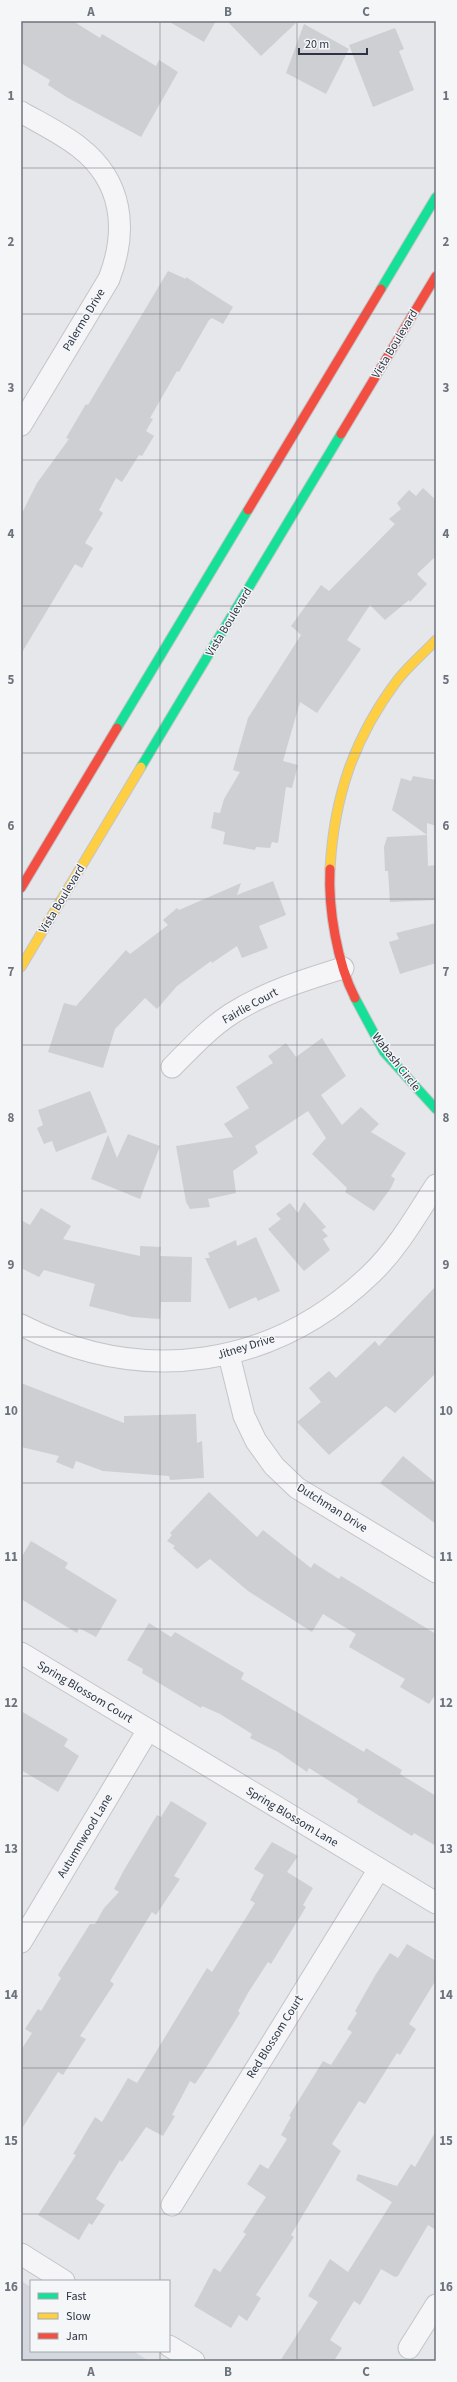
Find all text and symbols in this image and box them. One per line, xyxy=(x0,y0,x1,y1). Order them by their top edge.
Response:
text: A xyxy=(86,3,95,21)
text: B xyxy=(224,3,232,21)
text: C xyxy=(362,3,370,21)
scale bar xyxy=(299,30,367,56)
text: 20 m xyxy=(305,36,329,53)
text: 1 xyxy=(8,87,15,105)
text: 1 xyxy=(443,87,450,105)
text: 2 xyxy=(8,233,15,251)
text: 2 xyxy=(443,233,450,251)
street label: Palermo Drive xyxy=(59,285,109,355)
street label: Vista Boulevard xyxy=(368,306,422,382)
text: 3 xyxy=(8,379,15,397)
text: 3 xyxy=(443,379,450,397)
text: 4 xyxy=(8,525,15,543)
text: 4 xyxy=(443,525,450,543)
street label: Vista Boulevard xyxy=(202,584,256,660)
text: 5 xyxy=(8,671,15,689)
text: 5 xyxy=(443,671,450,689)
text: 6 xyxy=(8,817,15,835)
text: 6 xyxy=(443,817,450,835)
street label: Vista Boulevard xyxy=(35,861,89,937)
text: 7 xyxy=(8,963,15,981)
text: 7 xyxy=(443,963,450,981)
street label: Fairlie Court xyxy=(219,984,281,1028)
street label: Wabash Circle xyxy=(368,1029,424,1095)
text: 8 xyxy=(8,1109,15,1127)
text: 8 xyxy=(443,1109,450,1127)
text: 9 xyxy=(8,1256,15,1274)
text: 9 xyxy=(443,1256,450,1274)
street label: Jitney Drive xyxy=(215,1330,277,1364)
text: 10 xyxy=(4,1402,18,1420)
text: 10 xyxy=(439,1402,453,1420)
street label: Dutchman Drive xyxy=(293,1479,371,1537)
text: 11 xyxy=(4,1548,18,1566)
text: 11 xyxy=(439,1548,453,1566)
street label: Spring Blossom Court xyxy=(34,1657,136,1727)
text: 12 xyxy=(4,1694,18,1712)
text: 12 xyxy=(439,1694,453,1712)
street label: Spring Blossom Lane xyxy=(243,1783,341,1851)
street label: Autumnwood Lane xyxy=(53,1791,117,1881)
text: 13 xyxy=(4,1840,18,1858)
text: 13 xyxy=(439,1840,453,1858)
text: 14 xyxy=(4,1986,18,2004)
text: 14 xyxy=(439,1986,453,2004)
street label: Red Blossom Court xyxy=(243,1992,307,2082)
text: 15 xyxy=(4,2132,18,2150)
text: 15 xyxy=(439,2132,453,2150)
text: 16 xyxy=(4,2278,18,2296)
text: 16 xyxy=(439,2278,453,2296)
legend xyxy=(30,2280,170,2352)
text: Fast xyxy=(66,2288,86,2305)
text: Slow xyxy=(66,2308,91,2325)
text: Jam xyxy=(66,2328,88,2345)
text: A xyxy=(86,2363,95,2381)
text: B xyxy=(224,2363,232,2381)
text: C xyxy=(362,2363,370,2381)

